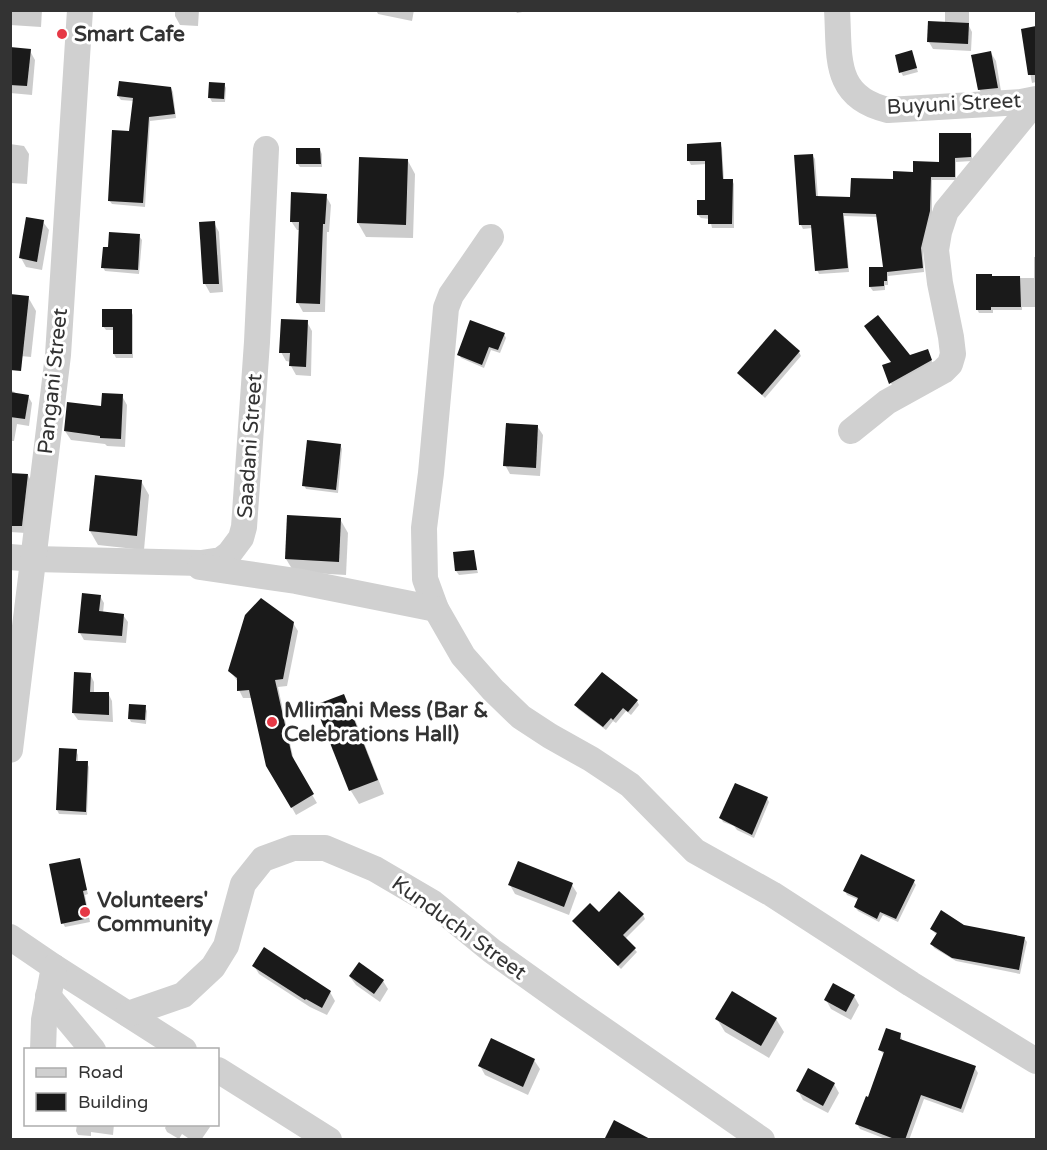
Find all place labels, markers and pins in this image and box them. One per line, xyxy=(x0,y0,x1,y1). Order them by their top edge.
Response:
place label: Smart Cafe xyxy=(74,22,185,47)
marker: Smart Cafe xyxy=(55,27,69,41)
place label: Mlimani Mess (Bar & Celebrations Hall) xyxy=(284,698,489,747)
marker: Mlimani Mess (Bar & Celebrations Hall) xyxy=(265,715,279,729)
place label: Volunteers' Community xyxy=(97,888,213,937)
marker: Volunteers' Community xyxy=(78,905,92,919)

